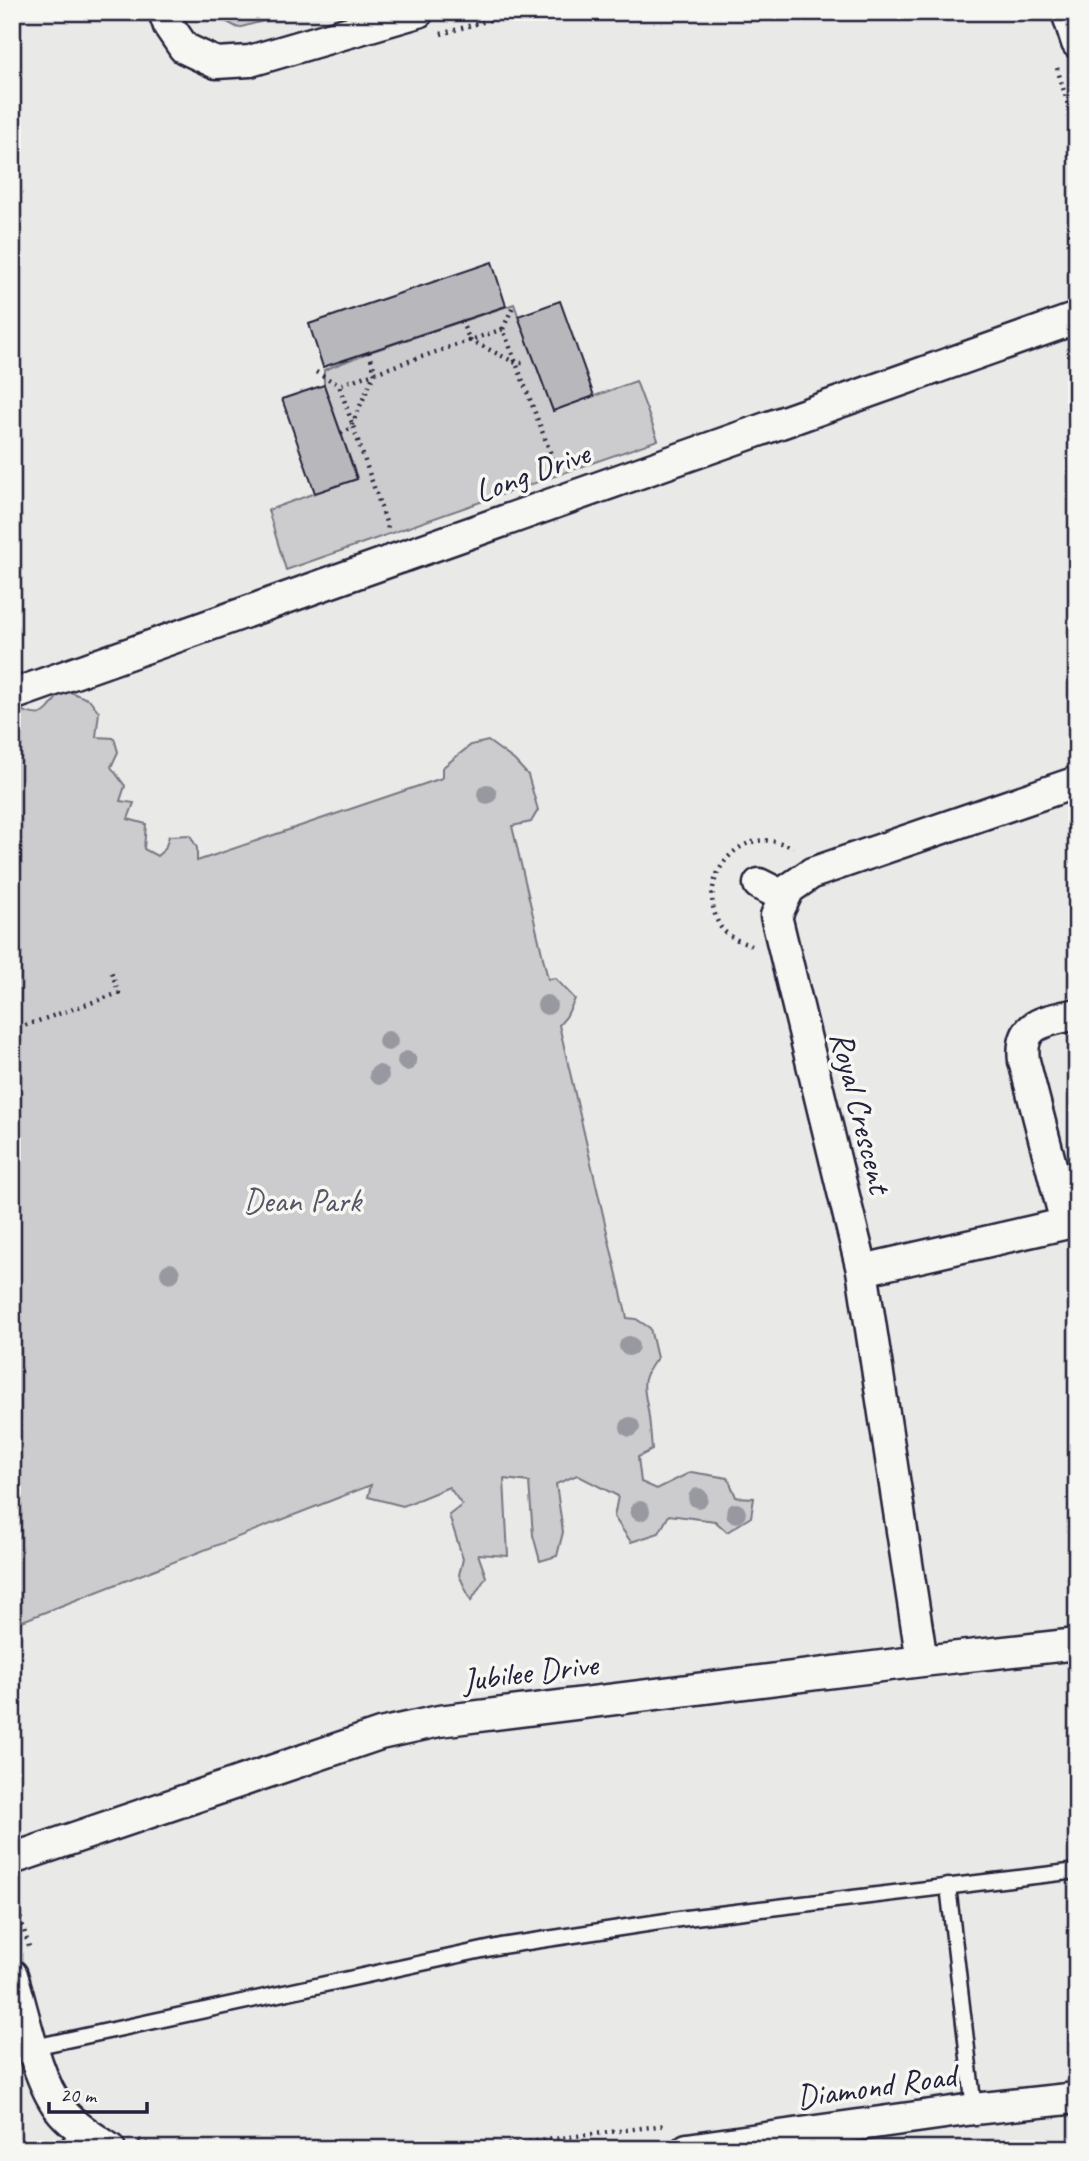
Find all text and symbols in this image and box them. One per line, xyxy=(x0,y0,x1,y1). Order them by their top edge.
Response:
street label: Long Drive xyxy=(469,431,597,512)
street label: Royal Crescent xyxy=(821,1027,902,1200)
park label: Dean Park xyxy=(243,1180,363,1222)
street label: Jubilee Drive xyxy=(458,1643,602,1701)
street label: Diamond Road xyxy=(794,2053,963,2118)
scale bar xyxy=(49,2070,147,2114)
text: 20 m xyxy=(60,2082,98,2108)

